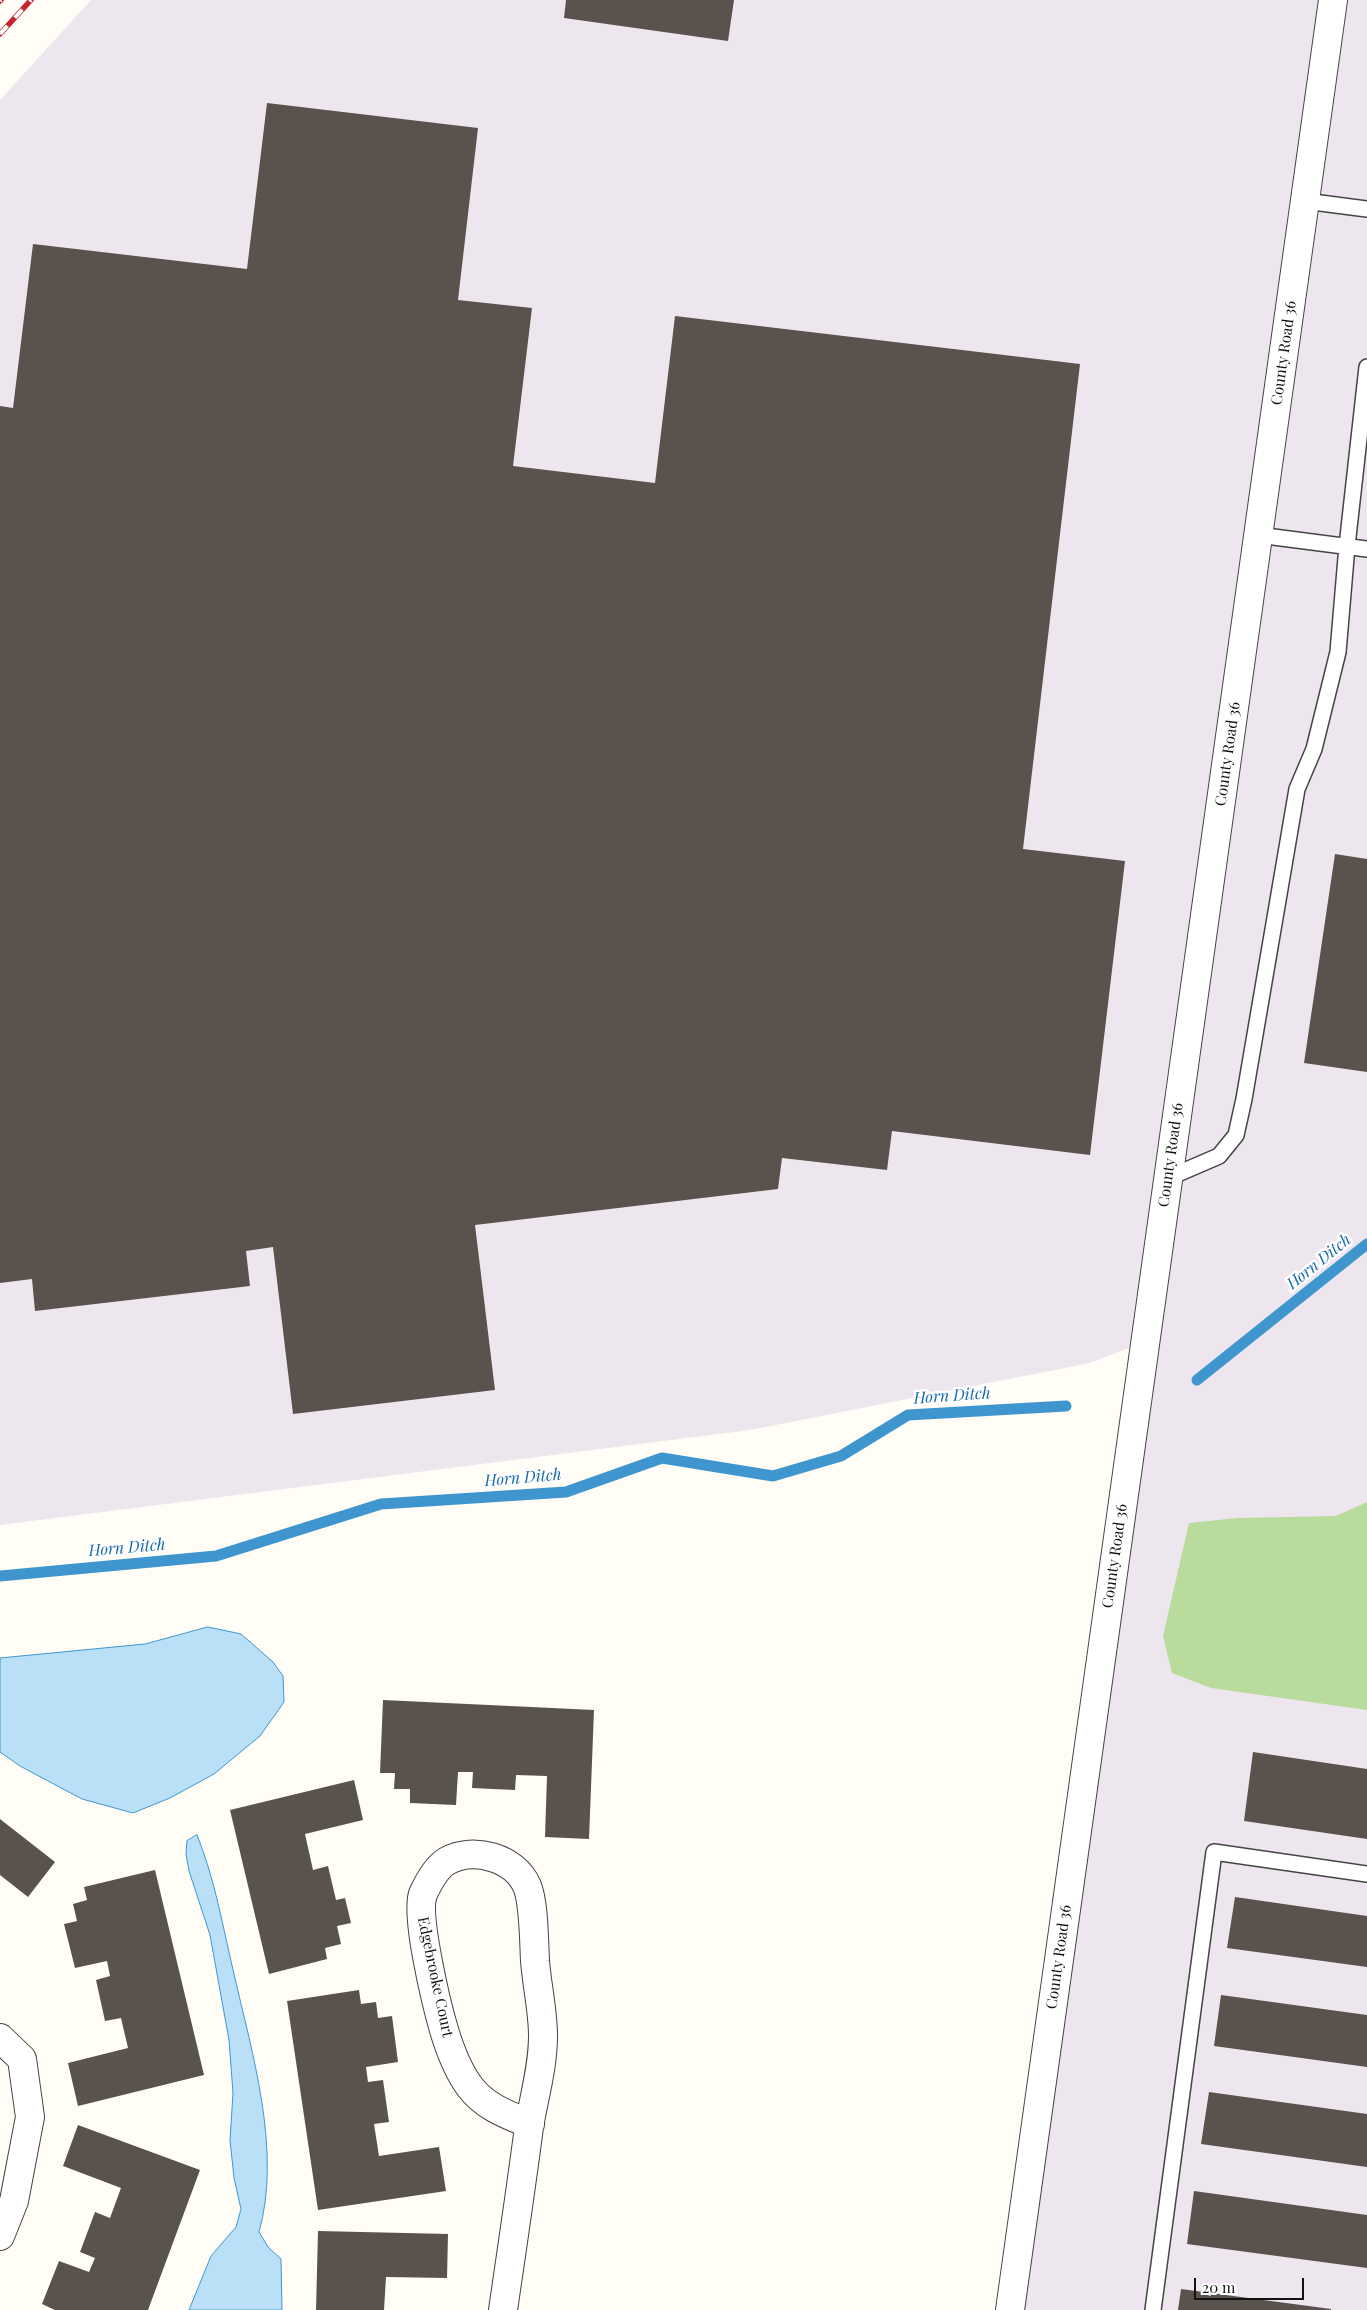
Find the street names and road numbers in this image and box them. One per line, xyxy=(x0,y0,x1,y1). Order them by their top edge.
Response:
street label: County Road 36 xyxy=(1268,300,1300,406)
street label: County Road 36 xyxy=(1212,701,1244,807)
street label: County Road 36 xyxy=(1155,1102,1187,1208)
street label: County Road 36 xyxy=(1099,1503,1131,1609)
street label: County Road 36 xyxy=(1043,1904,1075,2010)
street label: Edgebrooke Court xyxy=(413,1915,457,2039)

